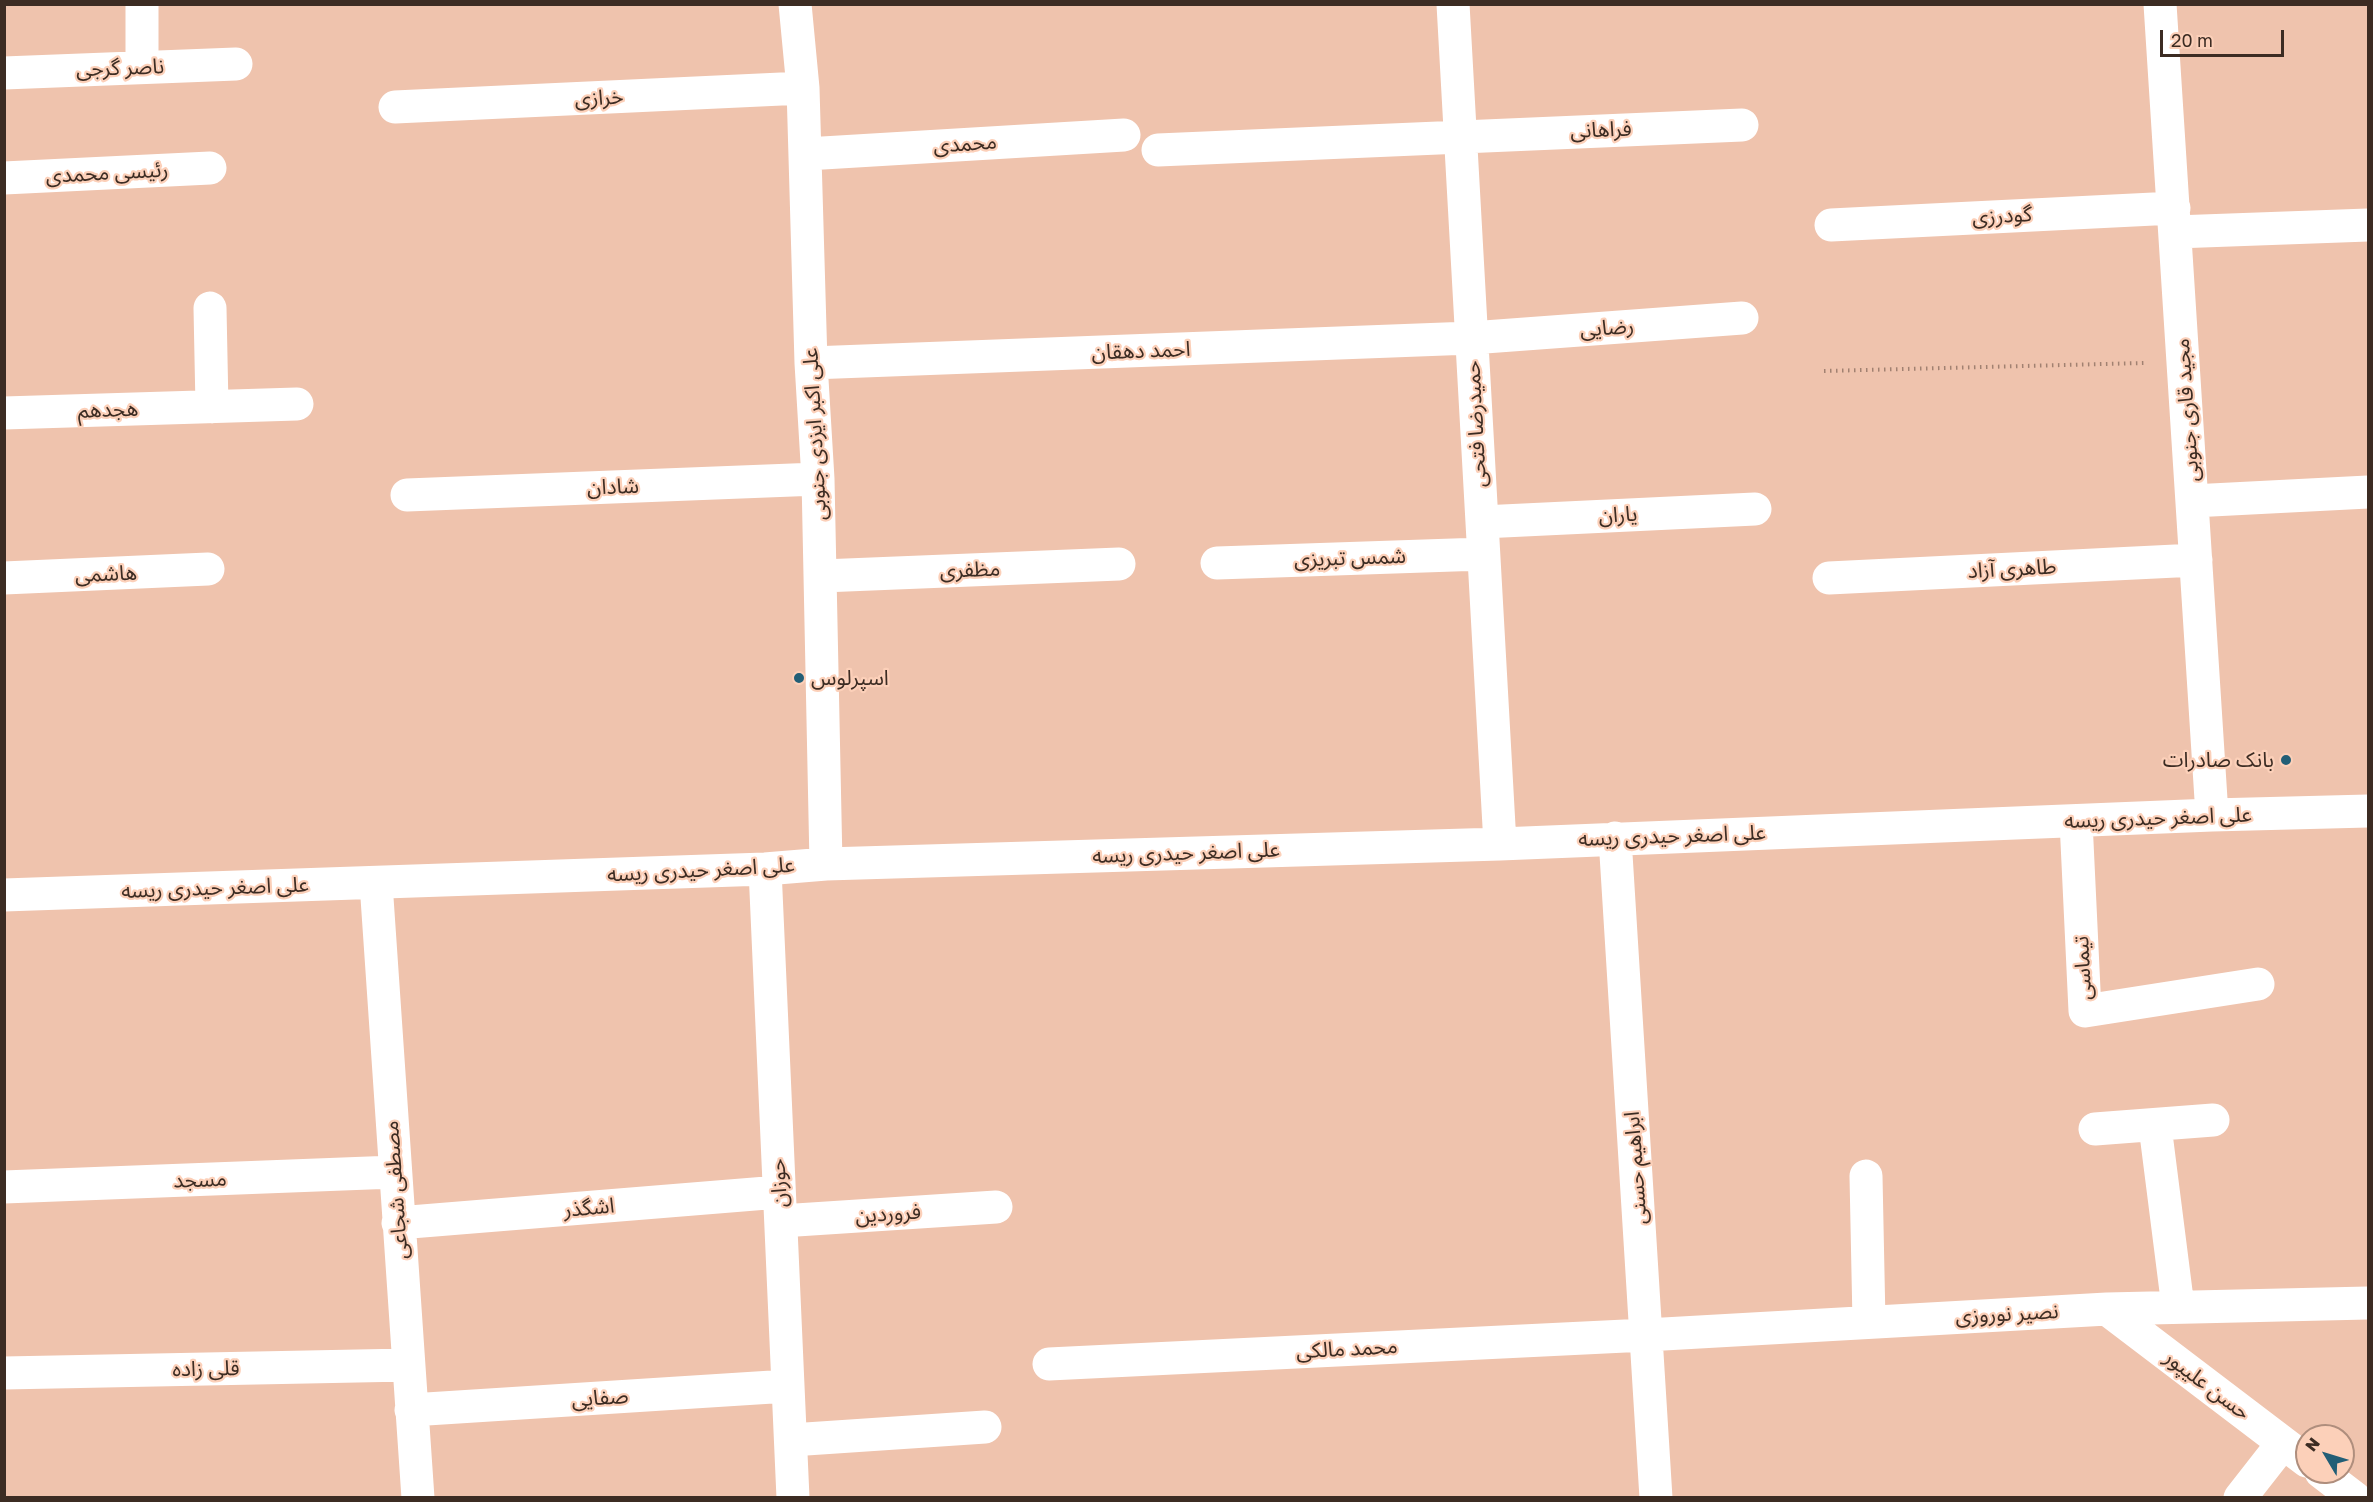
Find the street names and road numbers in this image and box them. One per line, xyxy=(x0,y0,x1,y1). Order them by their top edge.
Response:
street label: ناصر گرجی xyxy=(75,54,165,82)
street label: خرازی xyxy=(574,84,624,112)
street label: فراهانی xyxy=(1570,116,1632,144)
street label: محمدی xyxy=(932,129,998,159)
street label: رئیسی محمدی xyxy=(45,157,169,189)
street label: گودرزی xyxy=(1971,202,2033,230)
street label: رضایی xyxy=(1579,314,1635,342)
street label: احمد دهقان xyxy=(1091,337,1191,365)
street label: مجید قاری جنوبی xyxy=(2169,337,2205,483)
street label: علی اکبر ایزدی جنوبی xyxy=(798,347,832,521)
street label: حمیدرضا فتحی xyxy=(1460,360,1492,488)
street label: هجدهم xyxy=(77,396,139,424)
street label: شادان xyxy=(587,474,639,500)
street label: یاران xyxy=(1598,501,1638,529)
street label: شمس تبریزی xyxy=(1293,543,1407,573)
street label: طاهری آزاد xyxy=(1967,554,2057,584)
street label: مظفری xyxy=(939,556,1001,584)
street label: هاشمی xyxy=(74,560,138,588)
street label: علی اصغر حیدری ریسه xyxy=(2064,802,2252,834)
street label: علی اصغر حیدری ریسه xyxy=(1578,820,1766,852)
street label: علی اصغر حیدری ریسه xyxy=(1092,837,1280,869)
street label: علی اصغر حیدری ریسه xyxy=(607,853,795,887)
street label: علی اصغر حیدری ریسه xyxy=(121,872,309,904)
street label: تیماسی xyxy=(2069,935,2097,1001)
street label: ابراهیم حسنی xyxy=(1619,1111,1653,1225)
street label: مصطفی شجاعی xyxy=(379,1120,413,1260)
street label: حوزان xyxy=(765,1158,793,1208)
street label: مسجد xyxy=(173,1166,227,1194)
street label: اشگذر xyxy=(562,1193,616,1223)
street label: فروردین xyxy=(854,1199,922,1229)
street label: نصیر نوروزی xyxy=(1955,1299,2059,1329)
street label: محمد مالکی xyxy=(1296,1334,1398,1364)
street label: حسن علیپور xyxy=(2159,1345,2255,1425)
street label: قلی زاده xyxy=(172,1356,240,1382)
street label: صفایی xyxy=(571,1383,629,1413)

